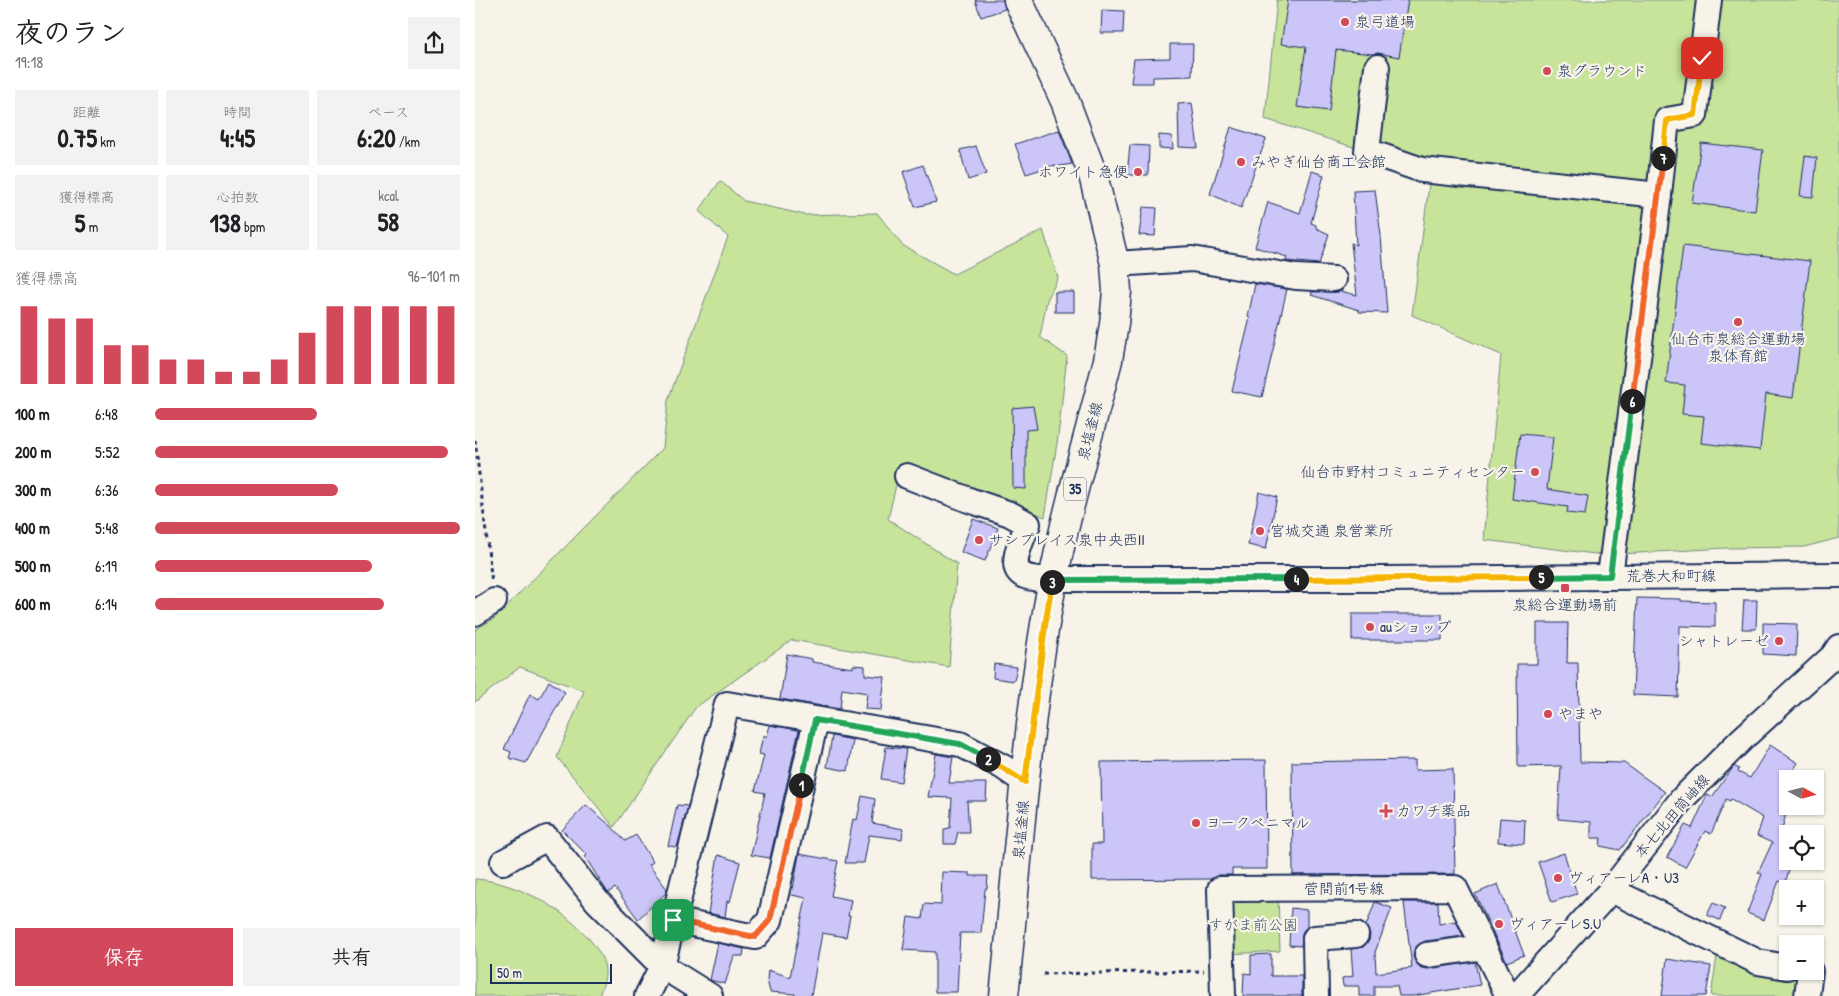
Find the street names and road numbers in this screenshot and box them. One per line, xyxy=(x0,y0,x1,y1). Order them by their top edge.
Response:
street label: 泉塩釜線 xyxy=(1072,399,1107,463)
road number: 35 xyxy=(1064,478,1086,500)
street label: 荒巻大和町線 xyxy=(1626,565,1716,586)
street label: 本七北田筒岫線 xyxy=(1629,769,1714,862)
street label: 泉塩釜線 xyxy=(1007,799,1034,861)
street label: 菅間前1号線 xyxy=(1304,878,1384,899)

